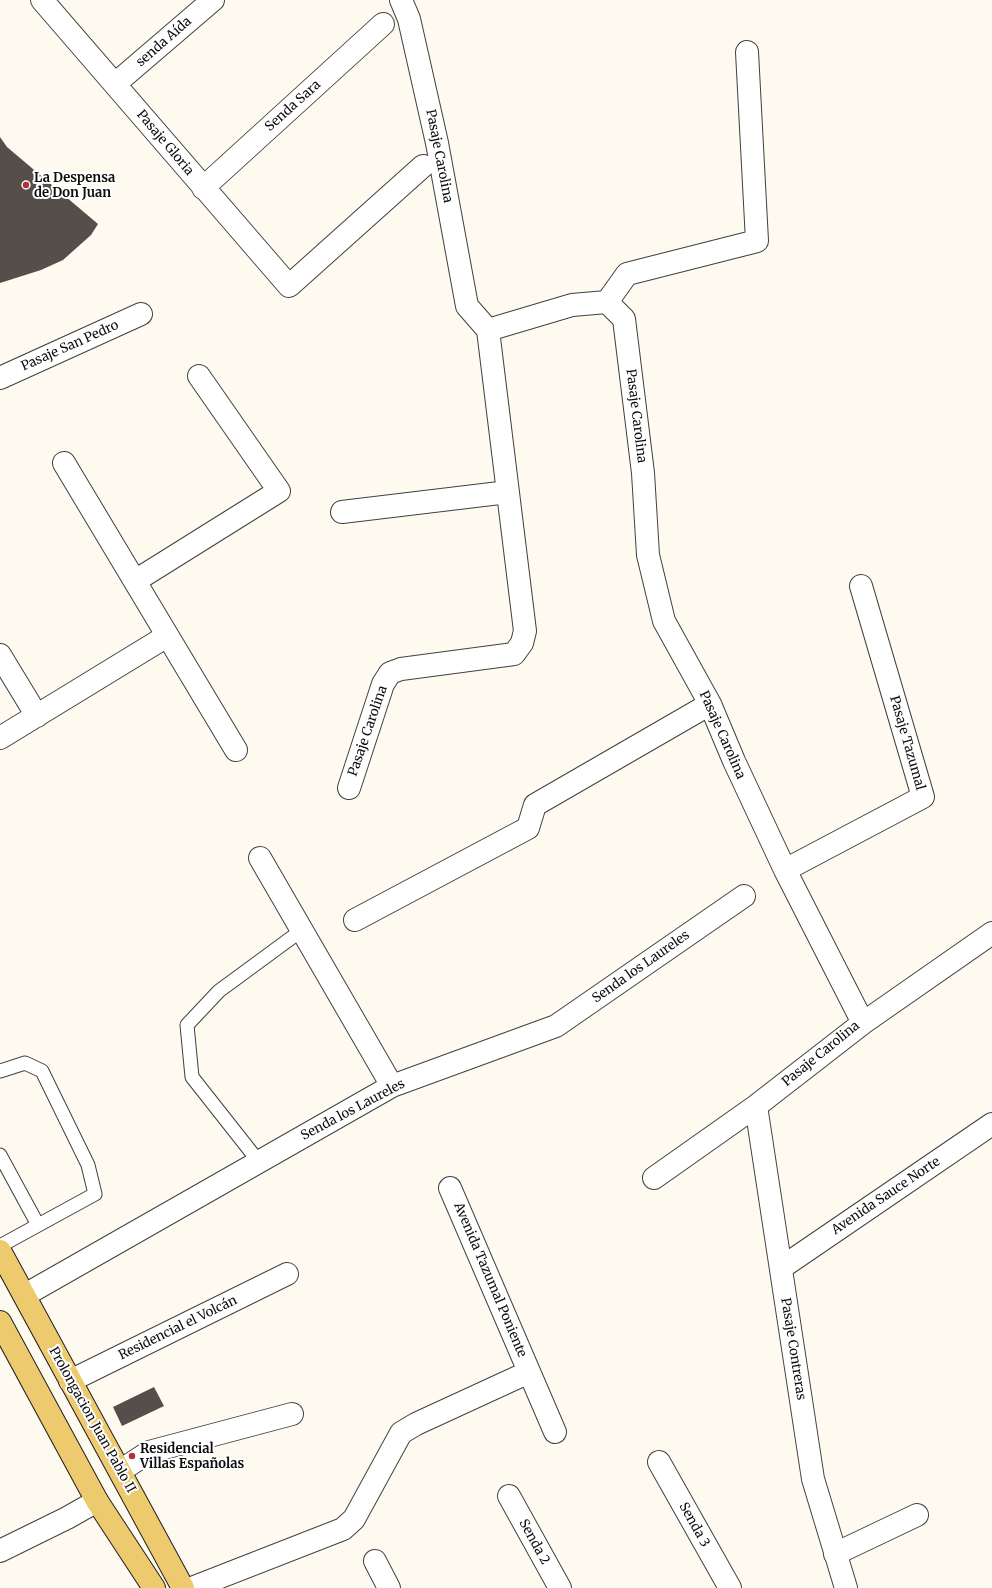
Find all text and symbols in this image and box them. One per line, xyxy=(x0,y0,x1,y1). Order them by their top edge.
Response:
street label: senda Aída xyxy=(133,14,195,70)
street label: Senda Sara xyxy=(262,77,324,135)
street label: Pasaje Gloria xyxy=(133,107,197,179)
street label: Pasaje Carolina xyxy=(422,108,456,204)
place label: La Despensa de Don Juan xyxy=(34,170,115,201)
marker: La Despensa de Don Juan xyxy=(21,180,31,190)
street label: Pasaje San Pedro xyxy=(19,318,121,374)
street label: Pasaje Carolina xyxy=(622,368,650,464)
street label: Pasaje Carolina xyxy=(345,684,391,778)
street label: Pasaje Carolina xyxy=(696,689,748,781)
street label: Pasaje Tazumal xyxy=(886,694,928,792)
street label: Senda los Laureles xyxy=(589,928,693,1006)
street label: Pasaje Carolina xyxy=(779,1018,863,1090)
street label: Senda los Laureles xyxy=(298,1076,408,1144)
street label: Avenida Sauce Norte xyxy=(829,1154,943,1238)
street label: Avenida Tazumal Poniente xyxy=(450,1200,530,1360)
street label: Residencial el Volcán xyxy=(116,1293,240,1363)
street label: Pasaje Contreras xyxy=(777,1297,809,1401)
street label: Prolongacion Juan Pablo II xyxy=(45,1344,139,1496)
place label: Residencial Villas Españolas xyxy=(140,1441,244,1472)
marker: Residencial Villas Españolas xyxy=(127,1451,137,1461)
street label: Senda 3 xyxy=(675,1500,713,1550)
street label: Senda 2 xyxy=(515,1517,553,1567)

